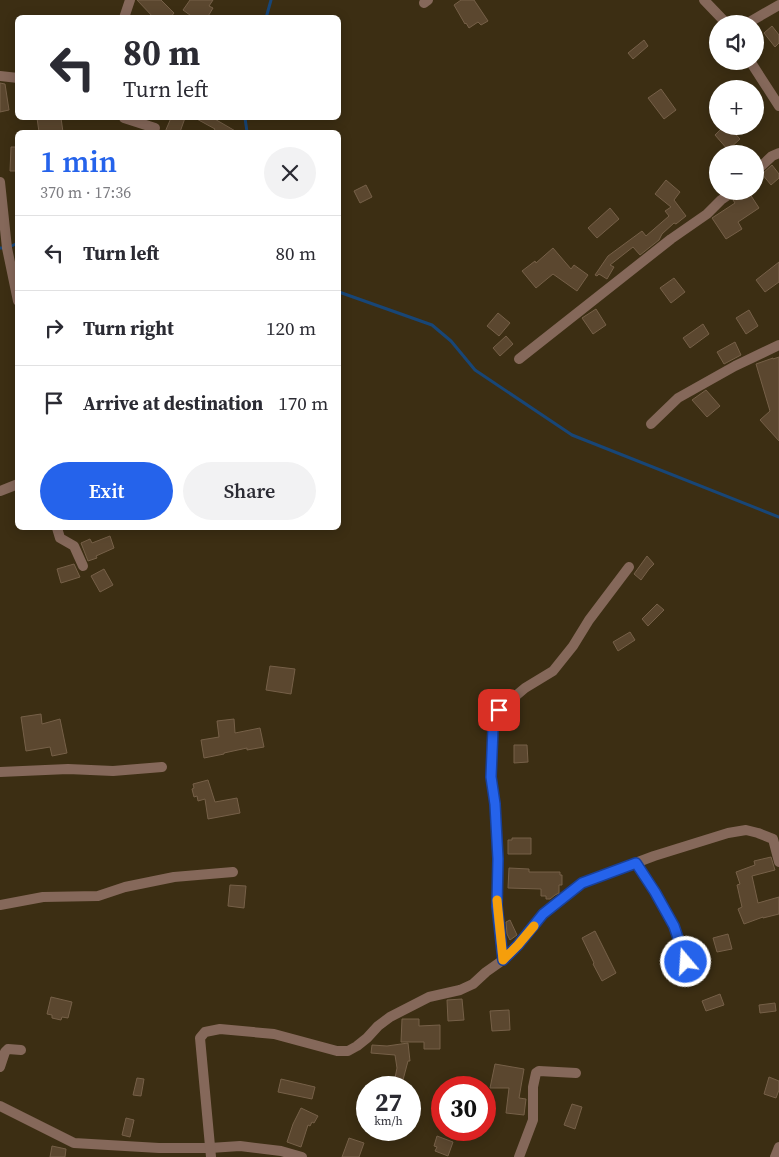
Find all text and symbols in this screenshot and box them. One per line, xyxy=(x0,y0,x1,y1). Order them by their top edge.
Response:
map controls xyxy=(709,15,764,200)
button: sound xyxy=(709,15,764,70)
text: 80 m xyxy=(123,29,200,77)
icon: left xyxy=(40,35,105,100)
text: Turn left xyxy=(123,74,208,104)
button: + xyxy=(709,80,764,135)
text: 1 min xyxy=(40,141,117,182)
button: − xyxy=(709,145,764,200)
button: close xyxy=(264,147,316,199)
text: 370 m · 17:36 xyxy=(40,181,131,203)
icon: left xyxy=(40,239,68,267)
text: Turn left xyxy=(83,240,159,266)
text: 80 m xyxy=(275,240,316,266)
icon: right xyxy=(40,314,68,342)
text: Turn right xyxy=(83,315,174,341)
text: 120 m xyxy=(266,315,316,341)
icon: arrive xyxy=(40,389,68,417)
text: Arrive at destination xyxy=(83,390,263,416)
text: 170 m xyxy=(278,390,328,416)
button: Exit xyxy=(40,462,173,520)
button: Share xyxy=(183,462,316,520)
pin xyxy=(478,689,520,731)
icon: arrive xyxy=(485,696,513,724)
position arrow xyxy=(659,935,711,987)
speed limit sign: 30 xyxy=(431,1076,496,1141)
text: 27 xyxy=(375,1085,402,1119)
text: km/h xyxy=(374,1113,403,1129)

